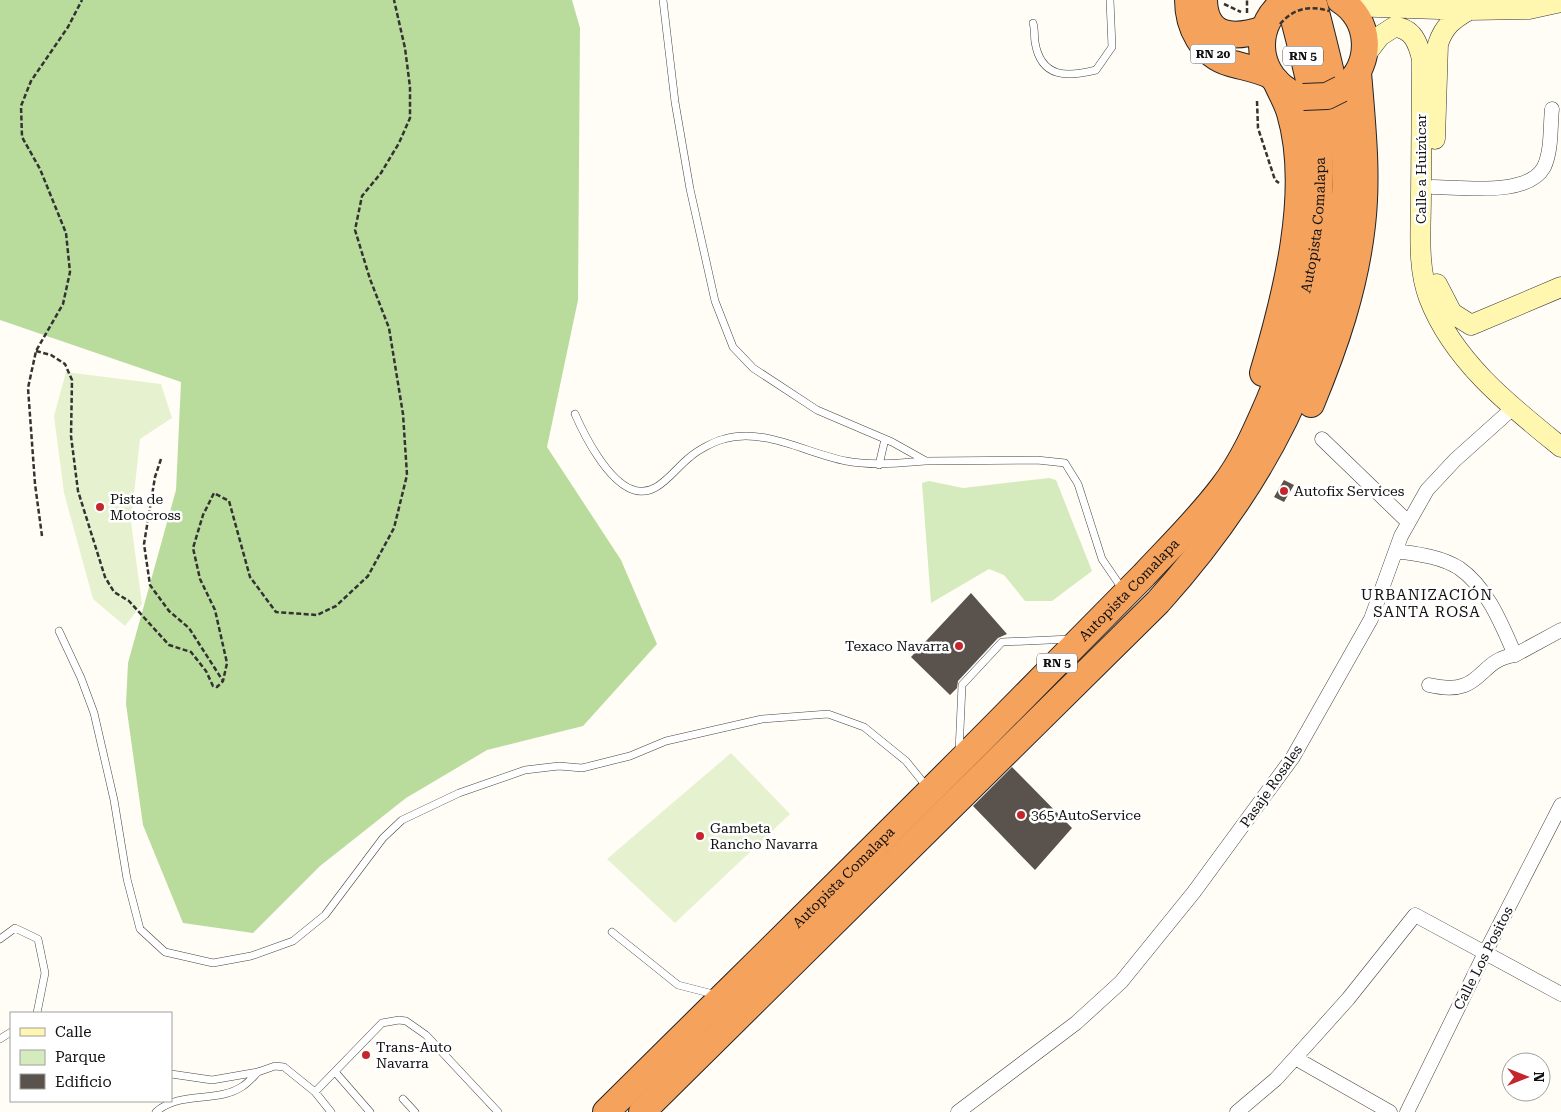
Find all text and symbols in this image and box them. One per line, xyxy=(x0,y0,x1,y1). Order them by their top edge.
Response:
road number: RN 20 xyxy=(1190,44,1236,64)
road number: RN 5 xyxy=(1283,46,1323,66)
street label: Calle a Huizúcar xyxy=(1413,114,1429,224)
street label: Autopista Comalapa xyxy=(1297,157,1328,294)
place label: Autofix Services xyxy=(1294,483,1405,499)
marker: Autofix Services xyxy=(1278,485,1290,497)
place label: Pista de Motocross xyxy=(110,491,181,523)
marker: Pista de Motocross xyxy=(94,501,106,513)
street label: Autopista Comalapa xyxy=(1076,535,1183,644)
district label: URBANIZACIÓN SANTA ROSA xyxy=(1361,585,1493,621)
place label: Texaco Navarra xyxy=(845,638,949,654)
marker: Texaco Navarra xyxy=(953,640,965,652)
road number: RN 5 xyxy=(1037,654,1077,672)
street label: Pasaje Rosales xyxy=(1237,742,1305,830)
place label: 365 AutoService xyxy=(1031,807,1141,823)
marker: 365 AutoService xyxy=(1015,809,1027,821)
place label: Gambeta Rancho Navarra xyxy=(710,820,818,852)
street label: Autopista Comalapa xyxy=(789,823,898,931)
marker: Gambeta Rancho Navarra xyxy=(694,830,706,842)
street label: Calle Los Positos xyxy=(1450,903,1516,1012)
legend xyxy=(10,1012,172,1102)
text: Calle xyxy=(55,1023,91,1041)
place label: Trans-Auto Navarra xyxy=(376,1039,452,1071)
text: Parque xyxy=(55,1048,106,1066)
marker: Trans-Auto Navarra xyxy=(360,1049,372,1061)
north arrow xyxy=(1501,1052,1551,1102)
text: N xyxy=(1531,1072,1547,1083)
text: Edificio xyxy=(55,1073,112,1091)

